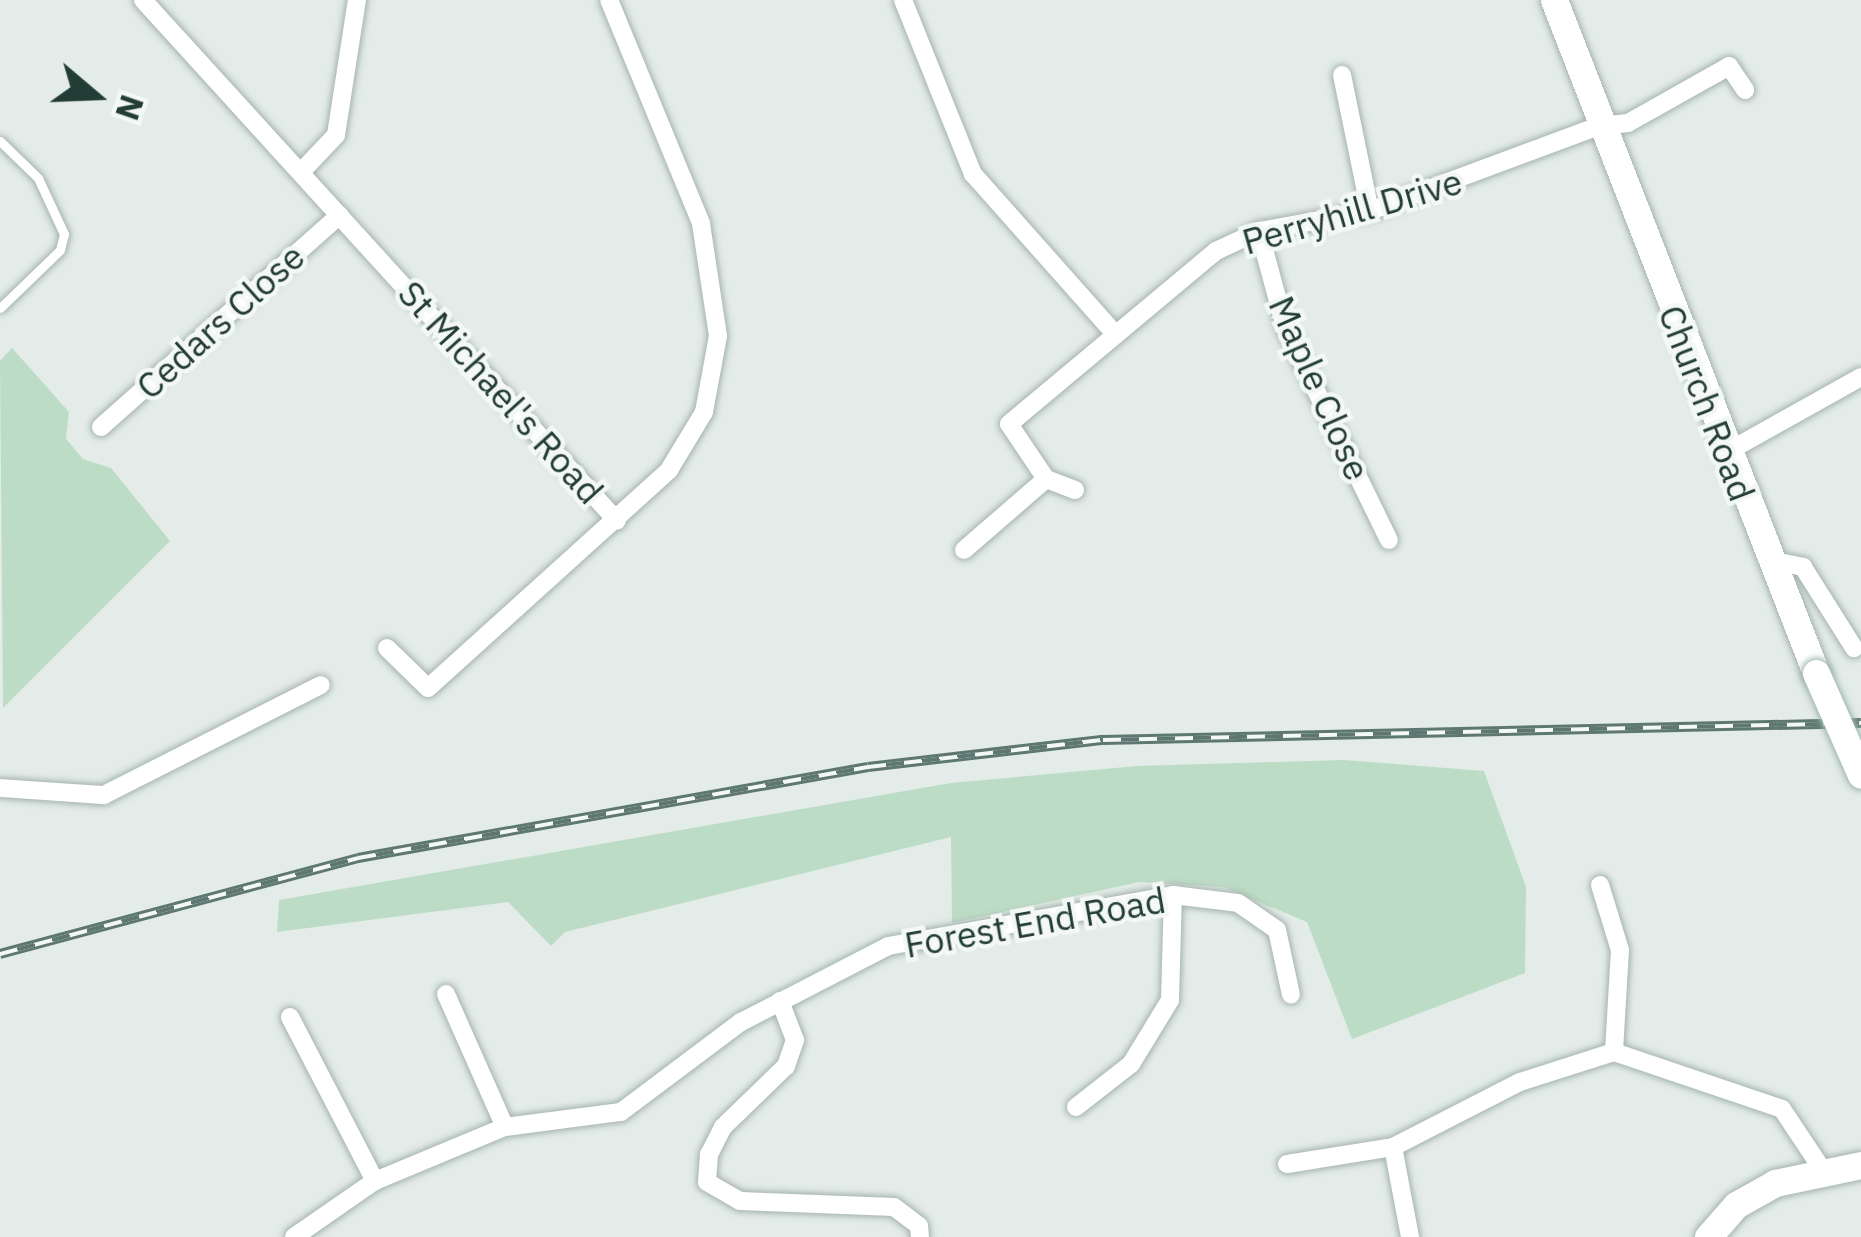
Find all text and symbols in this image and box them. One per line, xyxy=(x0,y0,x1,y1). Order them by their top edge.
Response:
north arrow xyxy=(36,36,156,156)
text: N xyxy=(106,90,155,126)
street label: Perryhill Drive xyxy=(1237,159,1467,263)
street label: Cedars Close xyxy=(127,234,313,408)
street label: St Michael's Road xyxy=(390,272,612,512)
street label: Maple Close xyxy=(1260,289,1380,487)
street label: Church Road xyxy=(1650,299,1764,507)
street label: Forest End Road xyxy=(901,878,1169,966)

